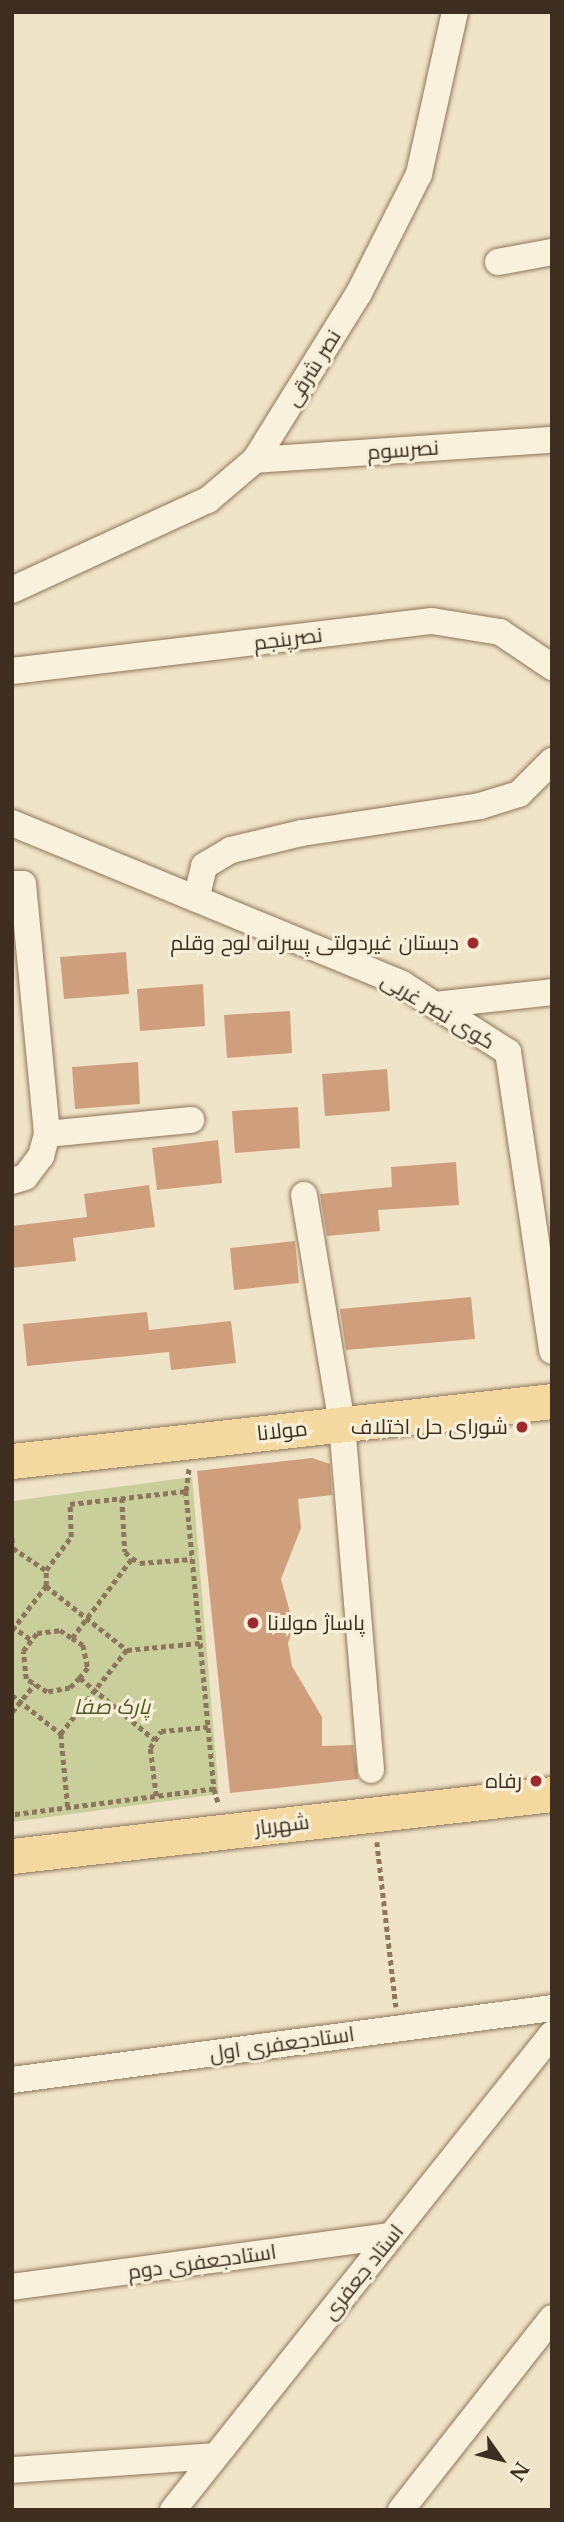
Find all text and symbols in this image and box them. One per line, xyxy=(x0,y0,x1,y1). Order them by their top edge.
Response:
street label: نصر شرقی xyxy=(280,325,346,411)
street label: نصرسوم xyxy=(366,435,440,465)
street label: نصرپنجم xyxy=(252,622,324,656)
place label: دبستان غیردولتی پسرانه لوح وقلم xyxy=(170,930,459,956)
marker: دبستان غیردولتی پسرانه لوح وقلم xyxy=(465,935,481,951)
street label: کوی نصر غربی xyxy=(377,967,499,1055)
place label: شورای حل اختلاف xyxy=(351,1414,508,1440)
street label: مولانا xyxy=(255,1416,309,1446)
marker: شورای حل اختلاف xyxy=(514,1419,530,1435)
place label: پاساژ مولانا xyxy=(267,1610,365,1636)
marker: پاساژ مولانا xyxy=(245,1615,261,1631)
park label: پارک صفا xyxy=(74,1694,150,1720)
place label: رفاه xyxy=(485,1768,522,1794)
marker: رفاه xyxy=(528,1773,544,1789)
street label: شهریار xyxy=(253,1809,311,1841)
street label: استادجعفری اول xyxy=(208,2021,356,2067)
street label: استاد جعفری xyxy=(317,2219,409,2325)
street label: استادجعفری دوم xyxy=(126,2239,278,2285)
north arrow xyxy=(466,2424,536,2494)
text: N xyxy=(504,2457,533,2485)

